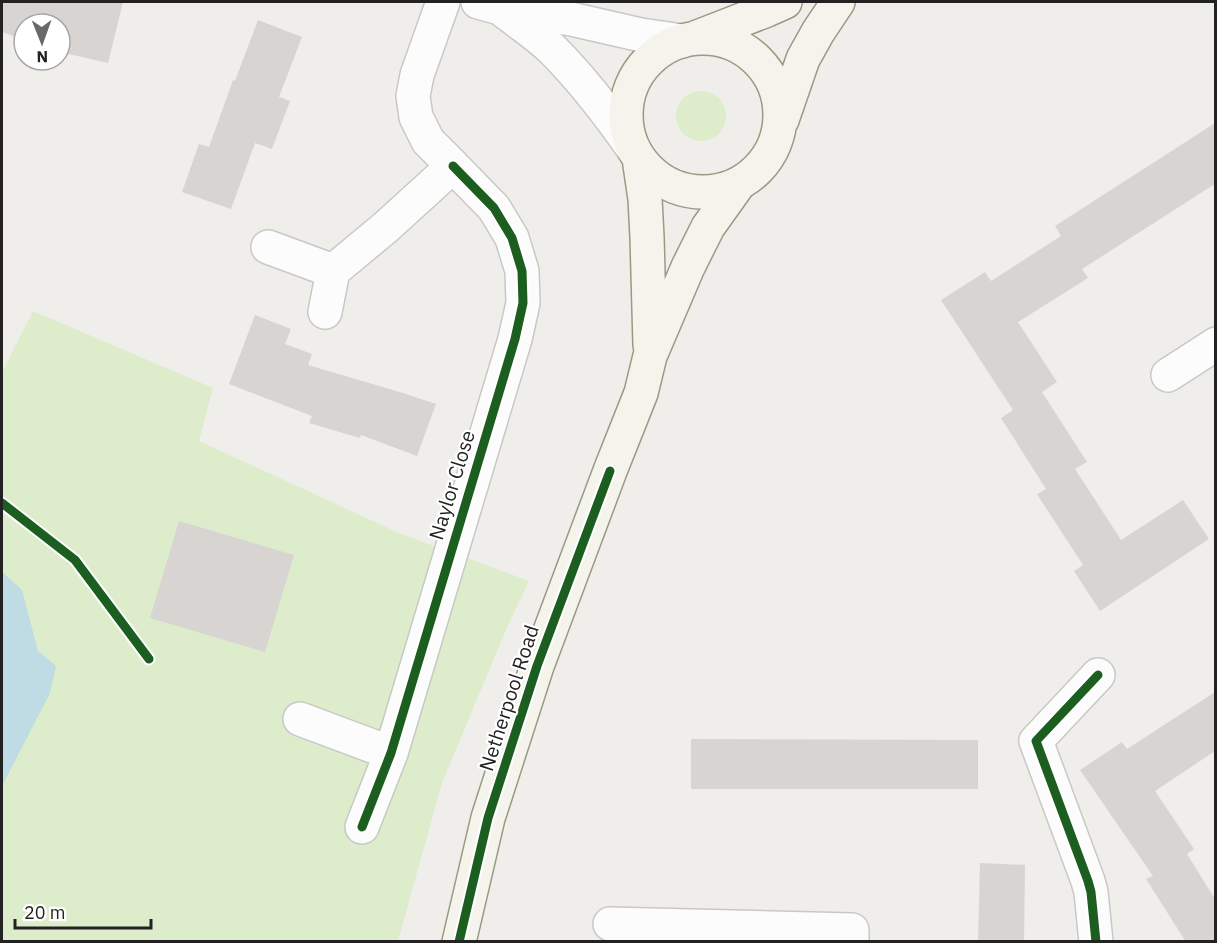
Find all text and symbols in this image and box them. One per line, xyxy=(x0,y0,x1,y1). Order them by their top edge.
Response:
north arrow xyxy=(12,12,72,72)
text: N xyxy=(36,47,48,67)
street label: Naylor Close xyxy=(422,427,481,543)
street label: Netherpool Road xyxy=(472,621,545,774)
scale bar xyxy=(15,892,152,930)
text: 20 m xyxy=(24,901,66,924)

